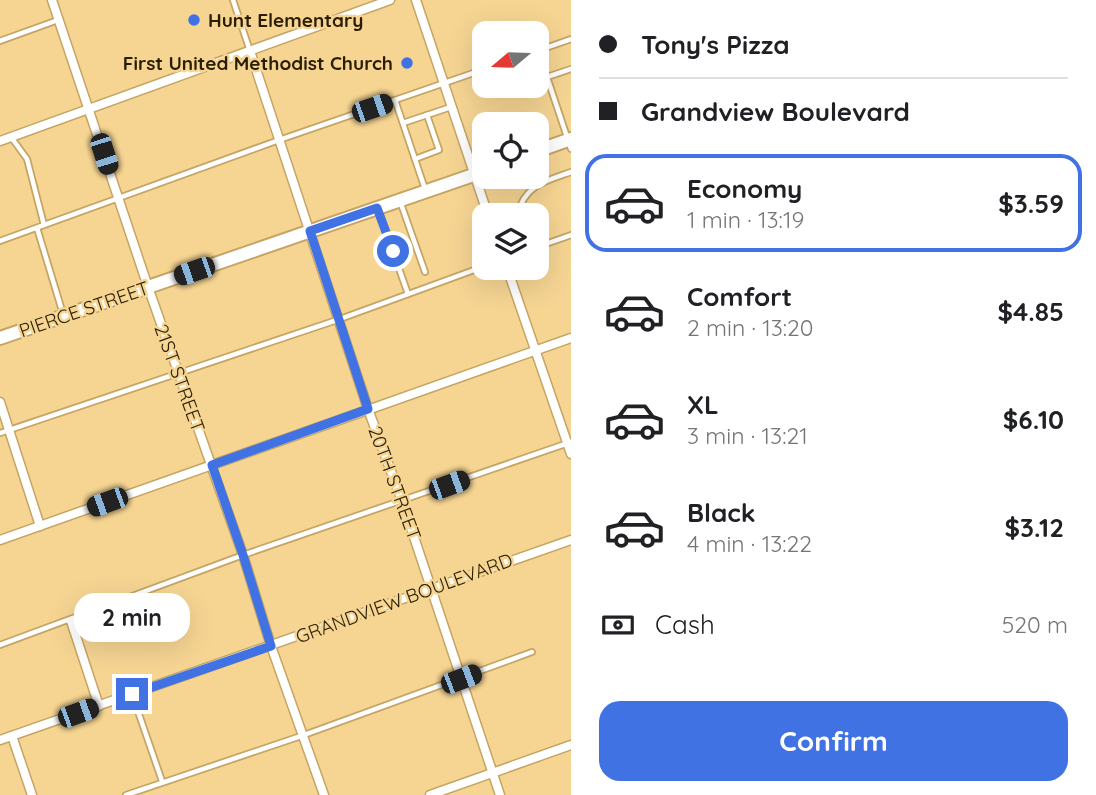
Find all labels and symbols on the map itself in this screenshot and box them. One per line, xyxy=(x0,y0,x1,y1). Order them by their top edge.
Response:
place label: Hunt Elementary xyxy=(208,8,363,32)
marker: Hunt Elementary xyxy=(186,12,202,28)
north arrow xyxy=(472,21,550,98)
place label: First United Methodist Church xyxy=(123,51,393,75)
marker: First United Methodist Church xyxy=(399,55,415,71)
car xyxy=(349,91,396,125)
car xyxy=(88,131,121,177)
route start xyxy=(377,235,409,267)
car xyxy=(171,254,218,288)
street label: PIERCE STREET xyxy=(16,276,152,342)
street label: 21ST STREET xyxy=(149,321,211,435)
street label: 20TH STREET xyxy=(363,423,427,543)
car xyxy=(426,468,473,502)
car xyxy=(84,485,131,519)
street label: GRANDVIEW BOULEVARD xyxy=(292,548,516,648)
callout: 2 min xyxy=(74,592,190,642)
car xyxy=(438,662,485,696)
route end xyxy=(116,678,148,710)
car xyxy=(55,696,102,730)

